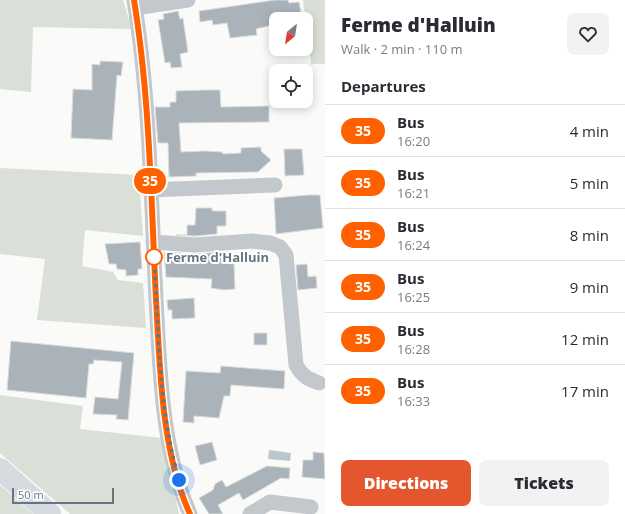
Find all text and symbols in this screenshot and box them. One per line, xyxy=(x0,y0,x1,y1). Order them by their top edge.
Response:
north arrow xyxy=(269,12,313,56)
map controls xyxy=(269,12,313,108)
text: Ferme d'Halluin xyxy=(341,12,496,38)
button: heart xyxy=(567,13,609,55)
text: Walk · 2 min · 110 m xyxy=(341,40,463,58)
button: locate xyxy=(269,64,313,108)
text: Departures xyxy=(341,76,426,96)
text: Bus xyxy=(397,112,424,132)
text: 35 xyxy=(355,121,371,140)
text: 4 min xyxy=(570,121,609,141)
text: 16:20 xyxy=(397,132,430,150)
text: Bus xyxy=(397,164,424,184)
line badge: 35 xyxy=(132,168,168,194)
text: 35 xyxy=(142,171,158,190)
text: 35 xyxy=(355,173,371,192)
text: 5 min xyxy=(570,173,609,193)
text: 16:21 xyxy=(397,184,430,202)
text: Bus xyxy=(397,216,424,236)
text: 35 xyxy=(355,225,371,244)
text: 8 min xyxy=(570,225,609,245)
text: 16:24 xyxy=(397,236,430,254)
marker: Ferme d'Halluin xyxy=(145,248,163,266)
place label: Ferme d'Halluin xyxy=(166,248,269,266)
text: Bus xyxy=(397,268,424,288)
text: 35 xyxy=(355,277,371,296)
text: 9 min xyxy=(570,277,609,297)
text: 16:25 xyxy=(397,288,430,306)
text: Bus xyxy=(397,320,424,340)
text: 35 xyxy=(355,329,371,348)
text: 12 min xyxy=(561,329,609,349)
text: 16:28 xyxy=(397,340,430,358)
text: Bus xyxy=(397,372,424,392)
text: 35 xyxy=(355,381,371,400)
text: 17 min xyxy=(561,381,609,401)
text: 16:33 xyxy=(397,392,430,410)
button: Directions xyxy=(341,460,471,506)
button: Tickets xyxy=(479,460,609,506)
your location xyxy=(169,470,189,490)
scale bar xyxy=(12,486,114,505)
text: 50 m xyxy=(18,487,44,502)

